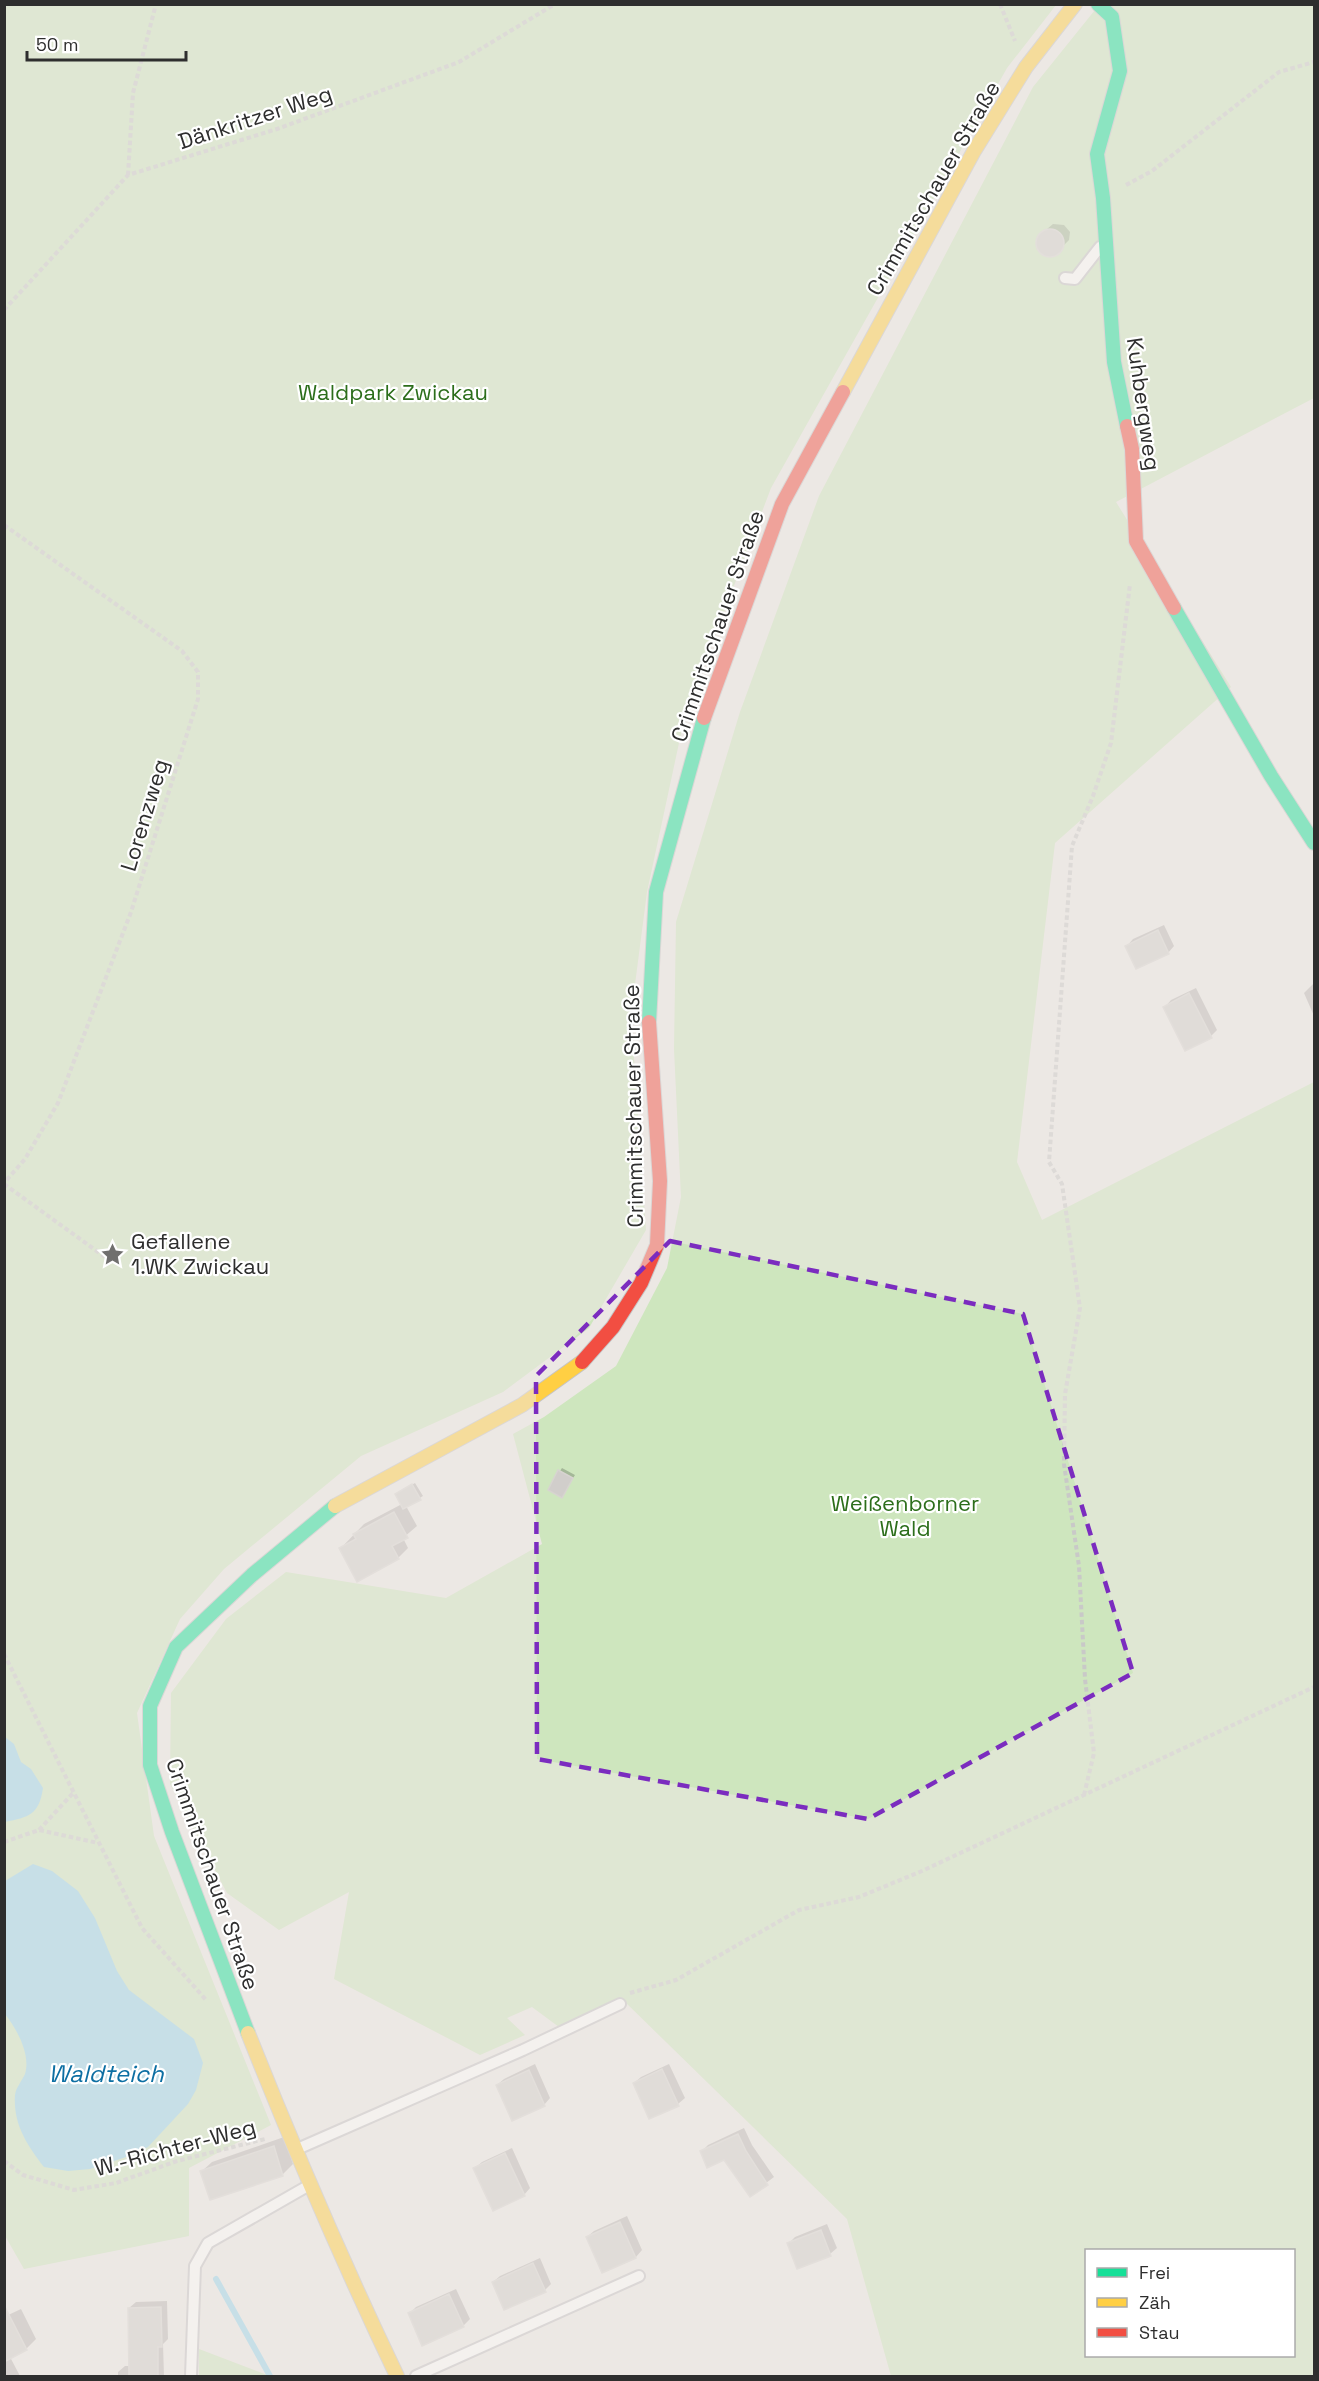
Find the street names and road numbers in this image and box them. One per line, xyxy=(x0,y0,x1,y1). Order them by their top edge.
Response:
street label: Crimmitschauer Straße xyxy=(860,76,1006,300)
street label: Dänkritzer Weg xyxy=(174,79,336,155)
street label: Kuhbergweg xyxy=(1121,336,1167,472)
street label: Crimmitschauer Straße xyxy=(664,506,770,746)
street label: Lorenzweg xyxy=(114,755,174,875)
street label: Crimmitschauer Straße xyxy=(617,984,649,1228)
street label: Crimmitschauer Straße xyxy=(160,1754,266,1994)
street label: W.-Richter-Weg xyxy=(91,2112,259,2182)

